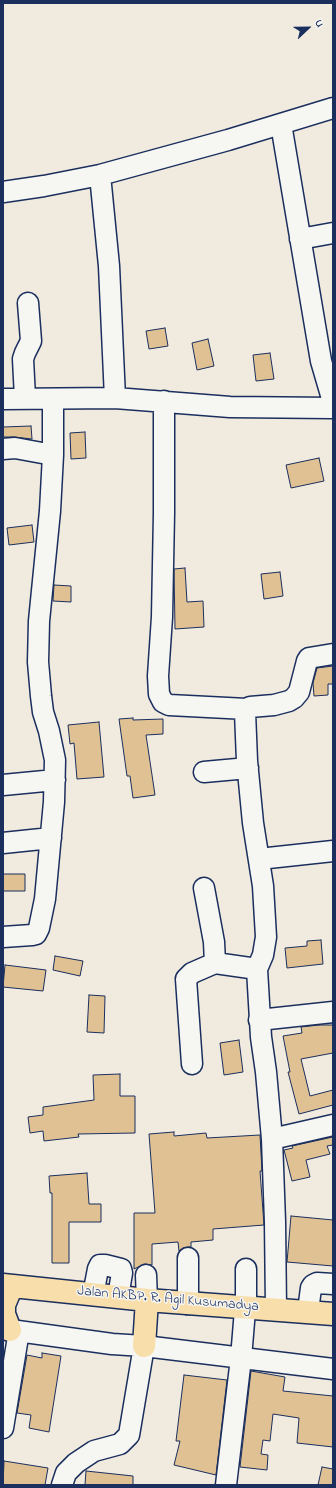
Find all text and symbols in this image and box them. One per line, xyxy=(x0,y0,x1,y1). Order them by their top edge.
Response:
north arrow xyxy=(288,8,328,48)
text: U xyxy=(310,17,328,30)
street label: Jalan AKBP. R. Agil Kusumadya xyxy=(77,1284,259,1316)

